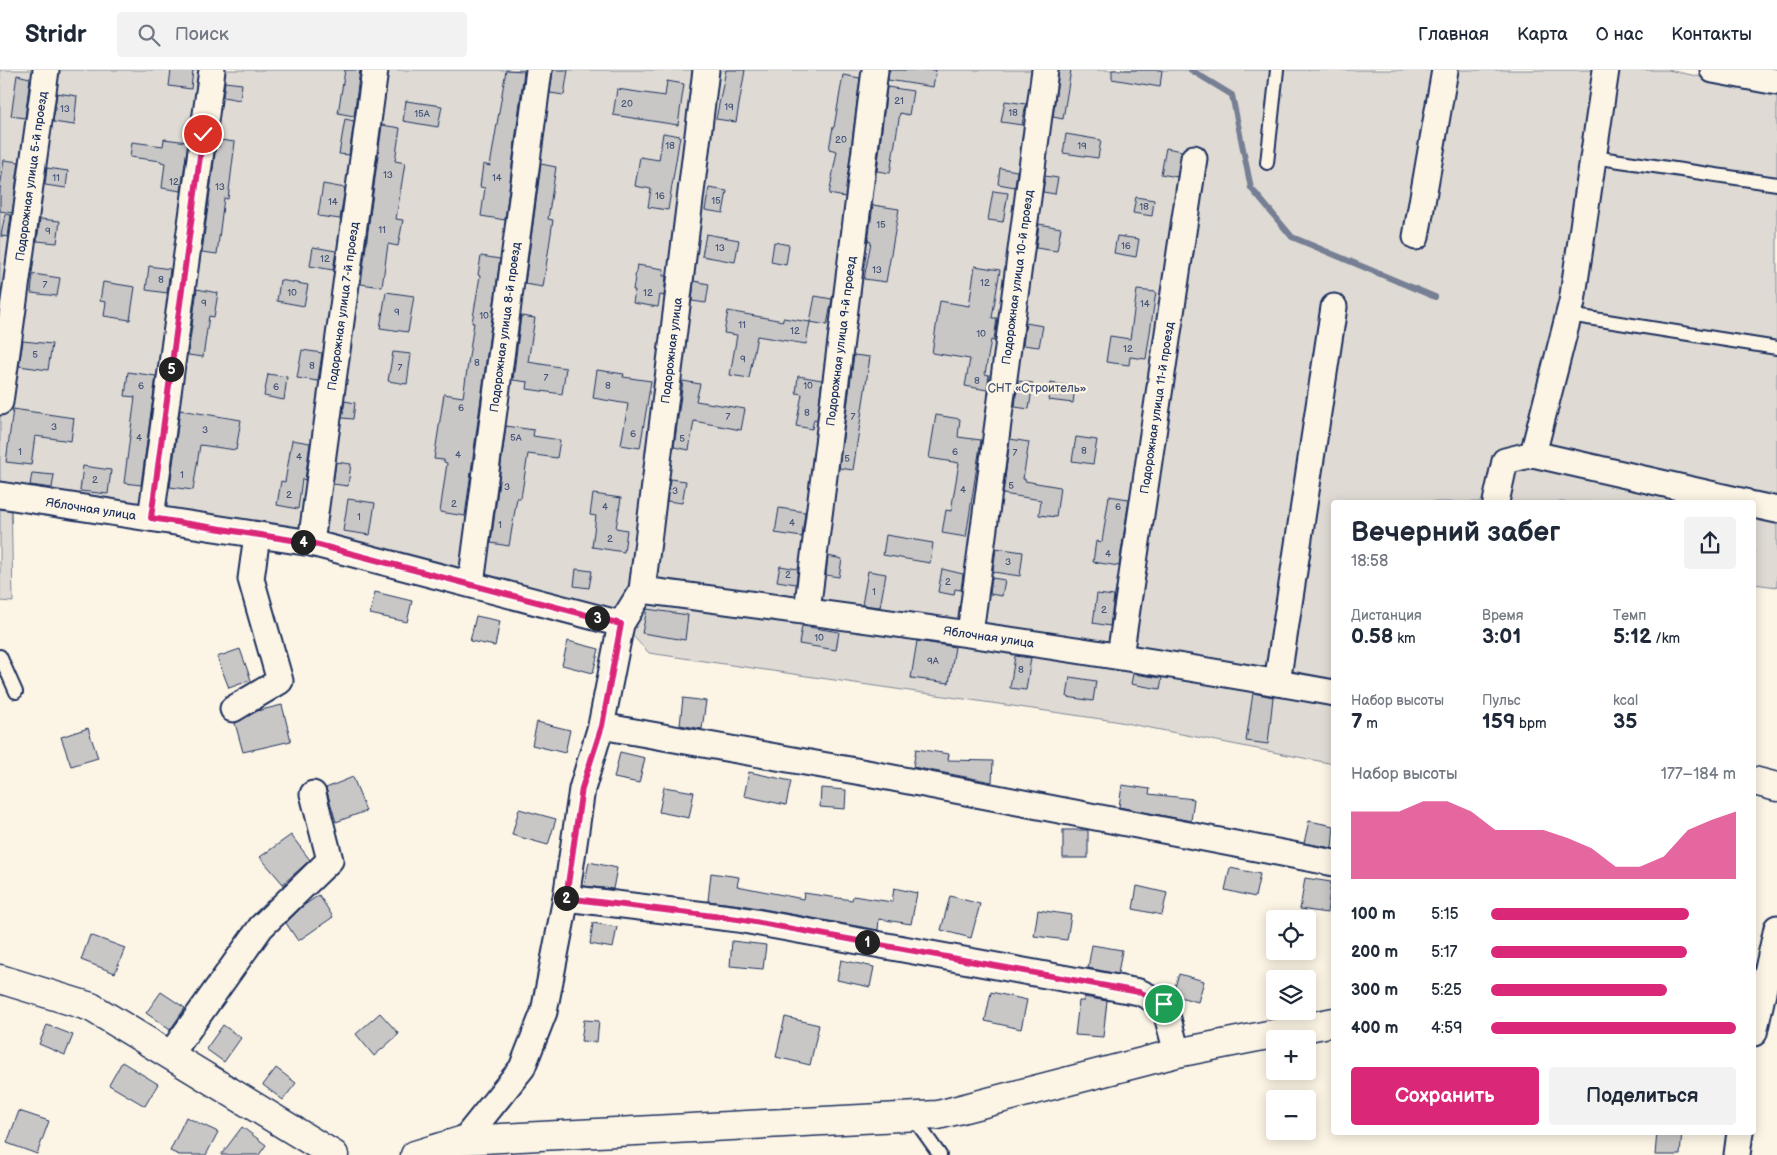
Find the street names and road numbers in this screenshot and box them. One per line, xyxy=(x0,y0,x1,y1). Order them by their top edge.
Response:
street label: Подорожная улица 5-й проезд xyxy=(12,90,51,262)
street label: Подорожная улица 10-й проезд xyxy=(998,188,1037,365)
street label: Подорожная улица 7-й проезд xyxy=(324,220,362,391)
street label: Подорожная улица 8-й проезд xyxy=(486,241,524,413)
street label: Подорожная улица 9-й проезд xyxy=(823,255,859,427)
street label: Подорожная улица xyxy=(658,297,685,404)
street label: Подорожная улица 11-й проезд xyxy=(1137,320,1177,495)
street label: Яблочная улица xyxy=(45,495,137,523)
street label: Яблочная улица xyxy=(943,623,1035,651)

